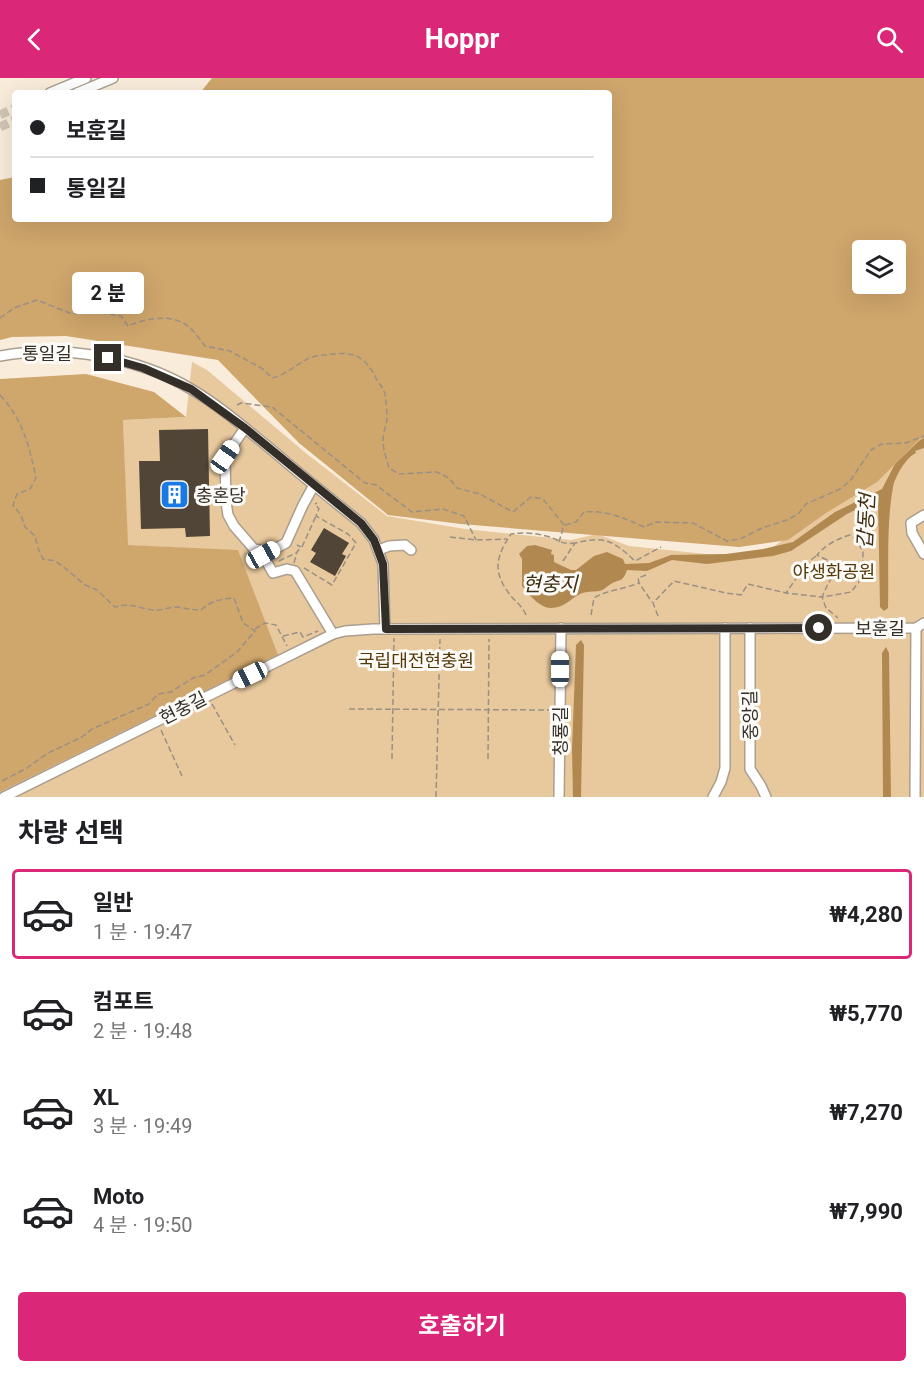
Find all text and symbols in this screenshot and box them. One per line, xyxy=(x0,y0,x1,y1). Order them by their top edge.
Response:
icon: back xyxy=(18,23,51,56)
text: Hoppr xyxy=(425,23,499,55)
icon: search xyxy=(873,23,906,56)
text: 보훈길 xyxy=(66,118,127,143)
text: 통일길 xyxy=(66,176,127,201)
map controls xyxy=(852,240,906,294)
button: layers xyxy=(852,240,906,294)
callout: 2 분 xyxy=(72,271,144,313)
text: 2 분 xyxy=(91,281,125,305)
street label: 통일길 xyxy=(22,343,72,364)
route end xyxy=(94,344,121,371)
car xyxy=(207,437,243,477)
building icon: 충혼당 xyxy=(159,479,191,511)
place label: 충혼당 xyxy=(196,485,246,506)
water label: 갑동천 xyxy=(853,490,880,549)
car xyxy=(243,538,283,572)
park label: 야생화공원 xyxy=(793,561,875,582)
water label: 현충지 xyxy=(522,572,579,596)
route start xyxy=(805,614,832,641)
street label: 보훈길 xyxy=(855,618,905,639)
park label: 국립대전현충원 xyxy=(358,650,474,671)
car xyxy=(551,651,569,687)
car xyxy=(230,659,270,691)
street label: 현충길 xyxy=(156,687,210,729)
street label: 중앙길 xyxy=(739,690,761,740)
street label: 청룡길 xyxy=(550,706,571,756)
text: 차량 선택 xyxy=(18,817,124,849)
icon: car xyxy=(21,887,75,941)
text: 일반 xyxy=(93,890,133,915)
text: ₩4,280 xyxy=(829,902,903,927)
text: 1 분 · 19:47 xyxy=(93,920,193,944)
icon: car xyxy=(21,986,75,1040)
text: 컴포트 xyxy=(93,989,154,1014)
text: ₩5,770 xyxy=(829,1001,903,1026)
text: 2 분 · 19:48 xyxy=(93,1019,193,1043)
icon: car xyxy=(21,1085,75,1139)
text: XL xyxy=(93,1085,119,1110)
text: ₩7,270 xyxy=(829,1100,903,1125)
text: 3 분 · 19:49 xyxy=(93,1114,193,1138)
icon: car xyxy=(21,1184,75,1238)
text: Moto xyxy=(93,1184,144,1209)
text: ₩7,990 xyxy=(829,1199,903,1224)
text: 4 분 · 19:50 xyxy=(93,1213,193,1237)
button: 호출하기 xyxy=(18,1292,906,1361)

